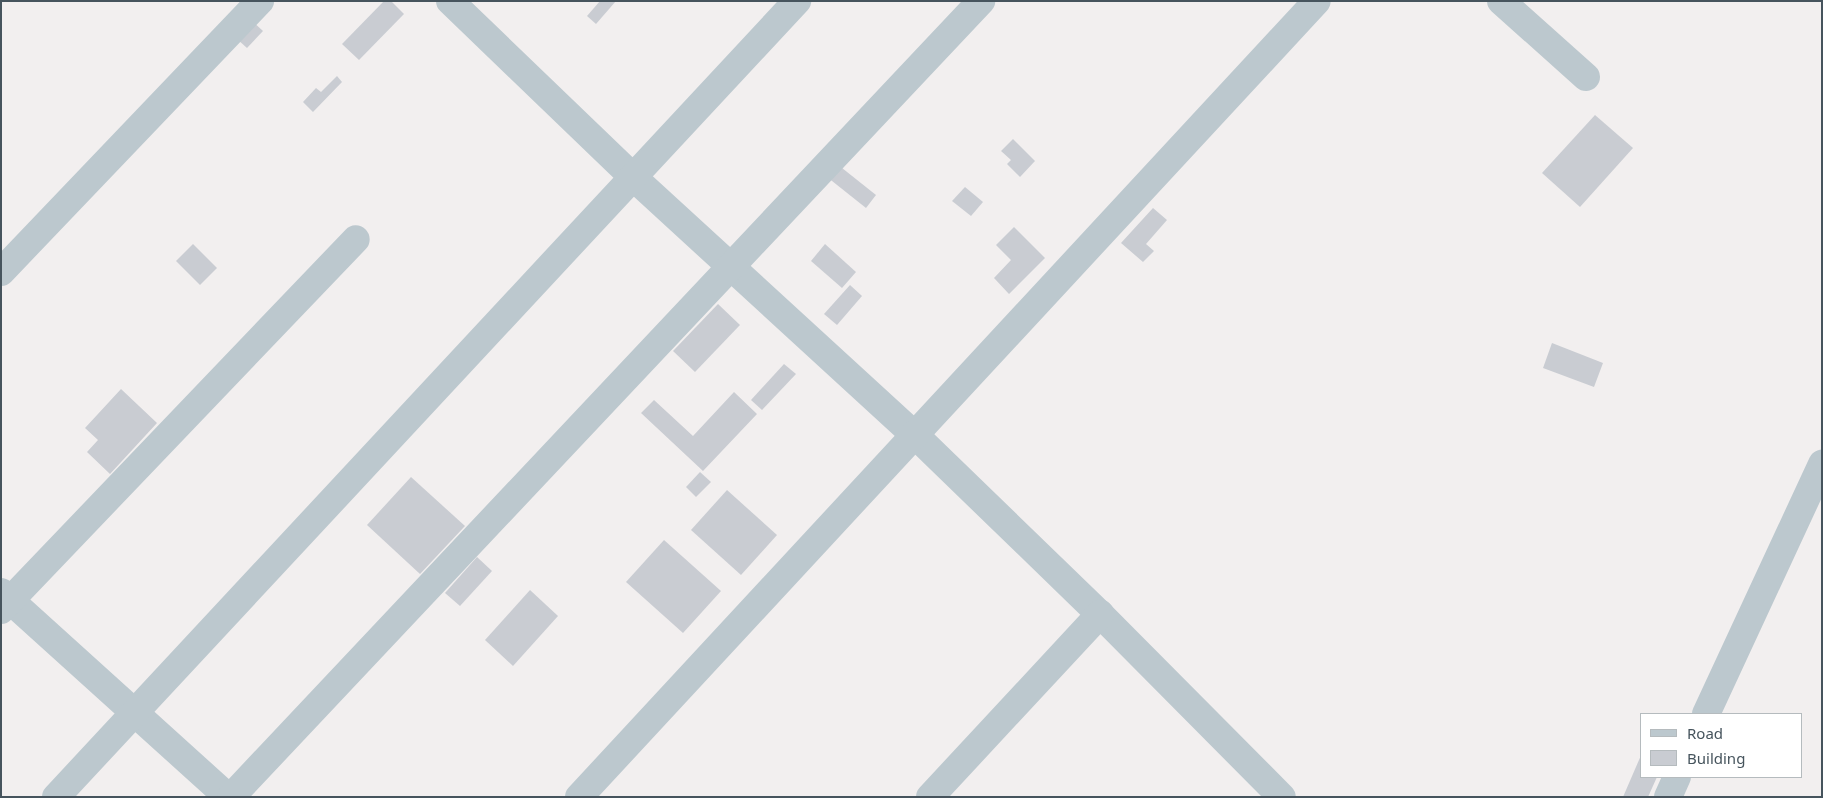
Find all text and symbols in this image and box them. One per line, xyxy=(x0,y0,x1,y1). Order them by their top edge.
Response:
legend xyxy=(1640,713,1803,778)
text: Road xyxy=(1687,723,1723,743)
text: Building xyxy=(1687,748,1745,768)

